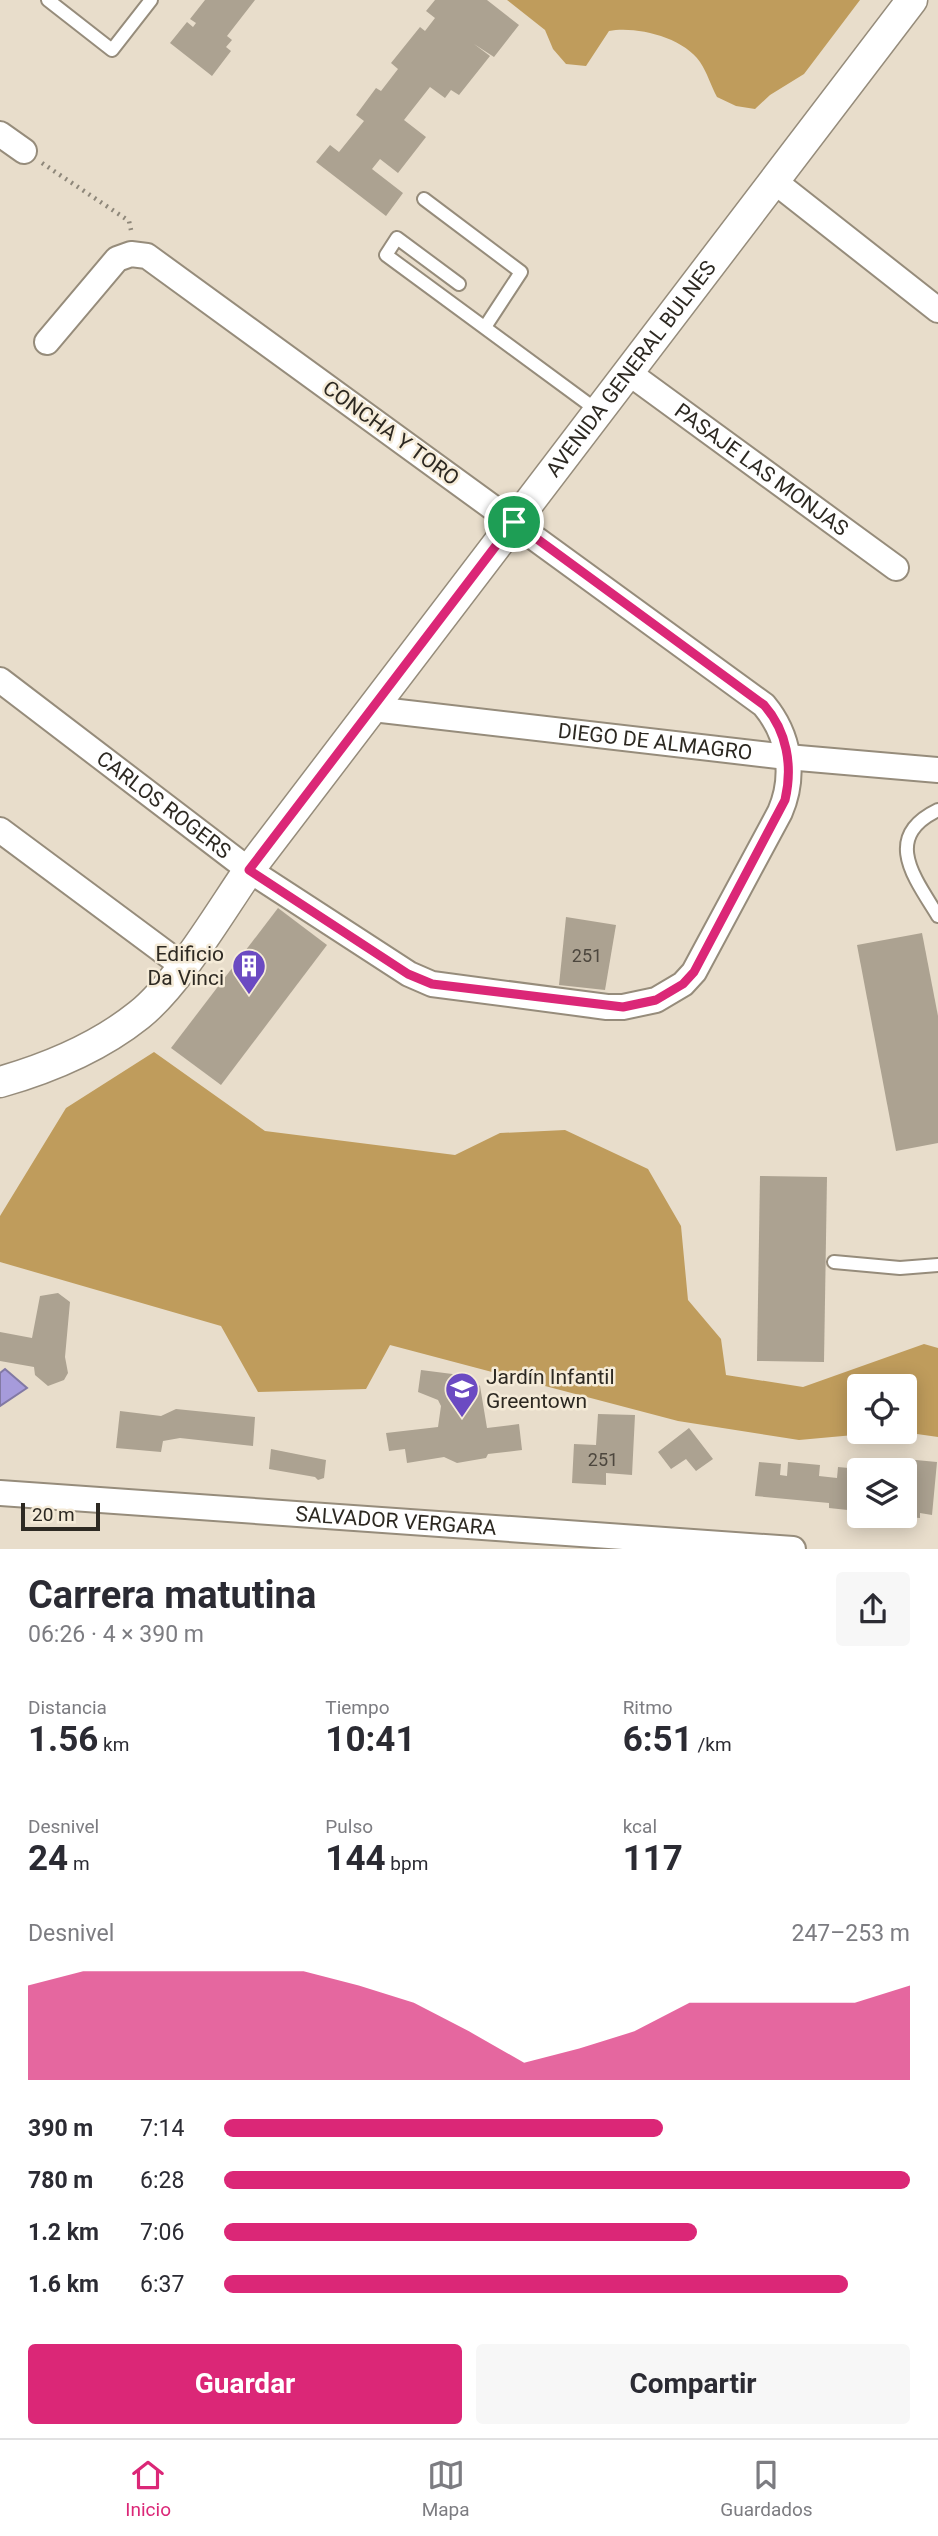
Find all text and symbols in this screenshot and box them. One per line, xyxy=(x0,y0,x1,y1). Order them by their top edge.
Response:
street label: AVENIDA GENERAL BULNES xyxy=(541,256,721,482)
street label: CONCHA Y TORO xyxy=(318,376,464,490)
street label: PASAJE LAS MONJAS xyxy=(670,398,853,541)
pin xyxy=(484,492,544,552)
icon: arrive xyxy=(495,503,533,541)
street label: DIEGO DE ALMAGRO xyxy=(557,719,753,765)
street label: CARLOS ROGERS xyxy=(92,746,236,864)
place label: Edificio Da Vinci xyxy=(147,942,224,990)
house number: 251 xyxy=(572,945,602,966)
building icon: Edificio Da Vinci xyxy=(230,947,268,996)
place label: Jardín Infantil Greentown xyxy=(486,1365,615,1413)
school or university icon: Jardín Infantil Greentown xyxy=(443,1370,481,1419)
map controls xyxy=(847,1374,917,1528)
button: locate xyxy=(847,1374,917,1444)
house number: 251 xyxy=(588,1449,618,1470)
button: layers xyxy=(847,1458,917,1528)
scale bar xyxy=(21,1500,100,1532)
street label: SALVADOR VERGARA xyxy=(295,1502,498,1540)
text: 20 m xyxy=(32,1503,75,1526)
button: share xyxy=(836,1572,910,1646)
text: Carrera matutina xyxy=(28,1573,316,1617)
text: 06:26 · 4 × 390 m xyxy=(28,1621,204,1648)
text: Distancia xyxy=(28,1696,107,1719)
text: Tiempo xyxy=(325,1696,390,1719)
text: Ritmo xyxy=(623,1696,673,1719)
text: 1.56 xyxy=(28,1719,98,1760)
text: 10:41 xyxy=(325,1719,416,1760)
text: 6:51 xyxy=(623,1719,693,1760)
text: km xyxy=(98,1733,129,1756)
text: /km xyxy=(693,1733,732,1756)
text: Desnivel xyxy=(28,1815,99,1838)
text: Pulso xyxy=(325,1815,373,1838)
text: kcal xyxy=(623,1815,657,1838)
text: 24 xyxy=(28,1838,68,1879)
text: 144 xyxy=(325,1838,386,1879)
text: 117 xyxy=(623,1838,683,1879)
text: m xyxy=(68,1852,90,1875)
text: bpm xyxy=(386,1852,428,1875)
text: Desnivel xyxy=(28,1920,114,1947)
text: 247–253 m xyxy=(791,1920,910,1947)
text: 390 m xyxy=(28,2115,93,2142)
text: 7:14 xyxy=(140,2115,184,2142)
text: 780 m xyxy=(28,2167,93,2194)
text: 6:28 xyxy=(140,2167,184,2194)
text: 1.2 km xyxy=(28,2219,99,2246)
text: 7:06 xyxy=(140,2219,184,2246)
text: 1.6 km xyxy=(28,2271,99,2298)
text: 6:37 xyxy=(140,2271,184,2298)
button: Guardar xyxy=(28,2344,462,2424)
button: Compartir xyxy=(476,2344,910,2424)
tab: Inicio xyxy=(125,2456,171,2521)
tab: Mapa xyxy=(422,2456,470,2521)
tab: Guardados xyxy=(720,2456,813,2521)

